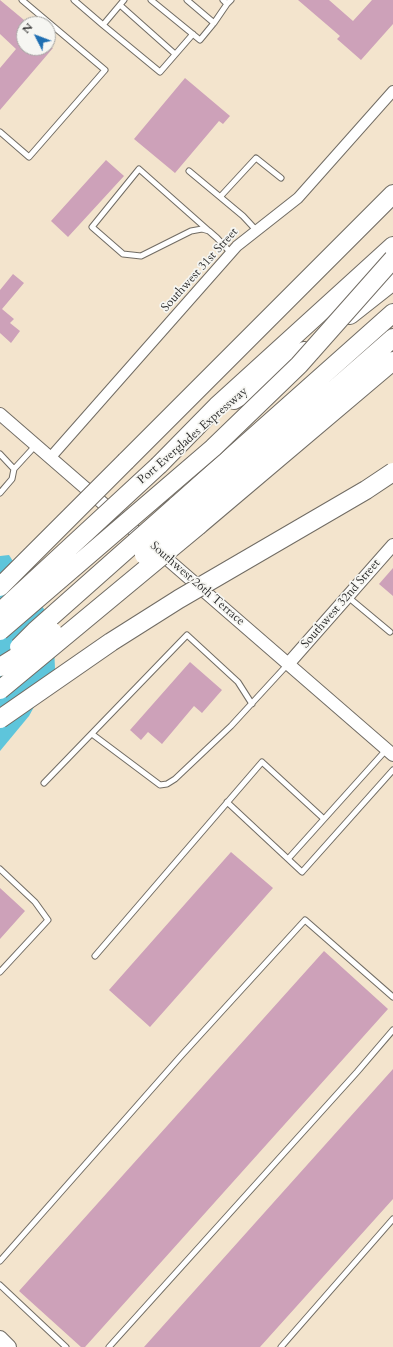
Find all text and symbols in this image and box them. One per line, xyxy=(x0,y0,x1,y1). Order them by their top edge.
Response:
north arrow xyxy=(16,16,56,56)
text: N xyxy=(19,20,36,37)
street label: Southwest 31st Street xyxy=(159,225,241,315)
street label: Port Everglades Expressway xyxy=(135,384,251,488)
street label: Southwest 26th Terrace xyxy=(147,539,247,629)
street label: Southwest 32nd Street xyxy=(298,557,384,651)

